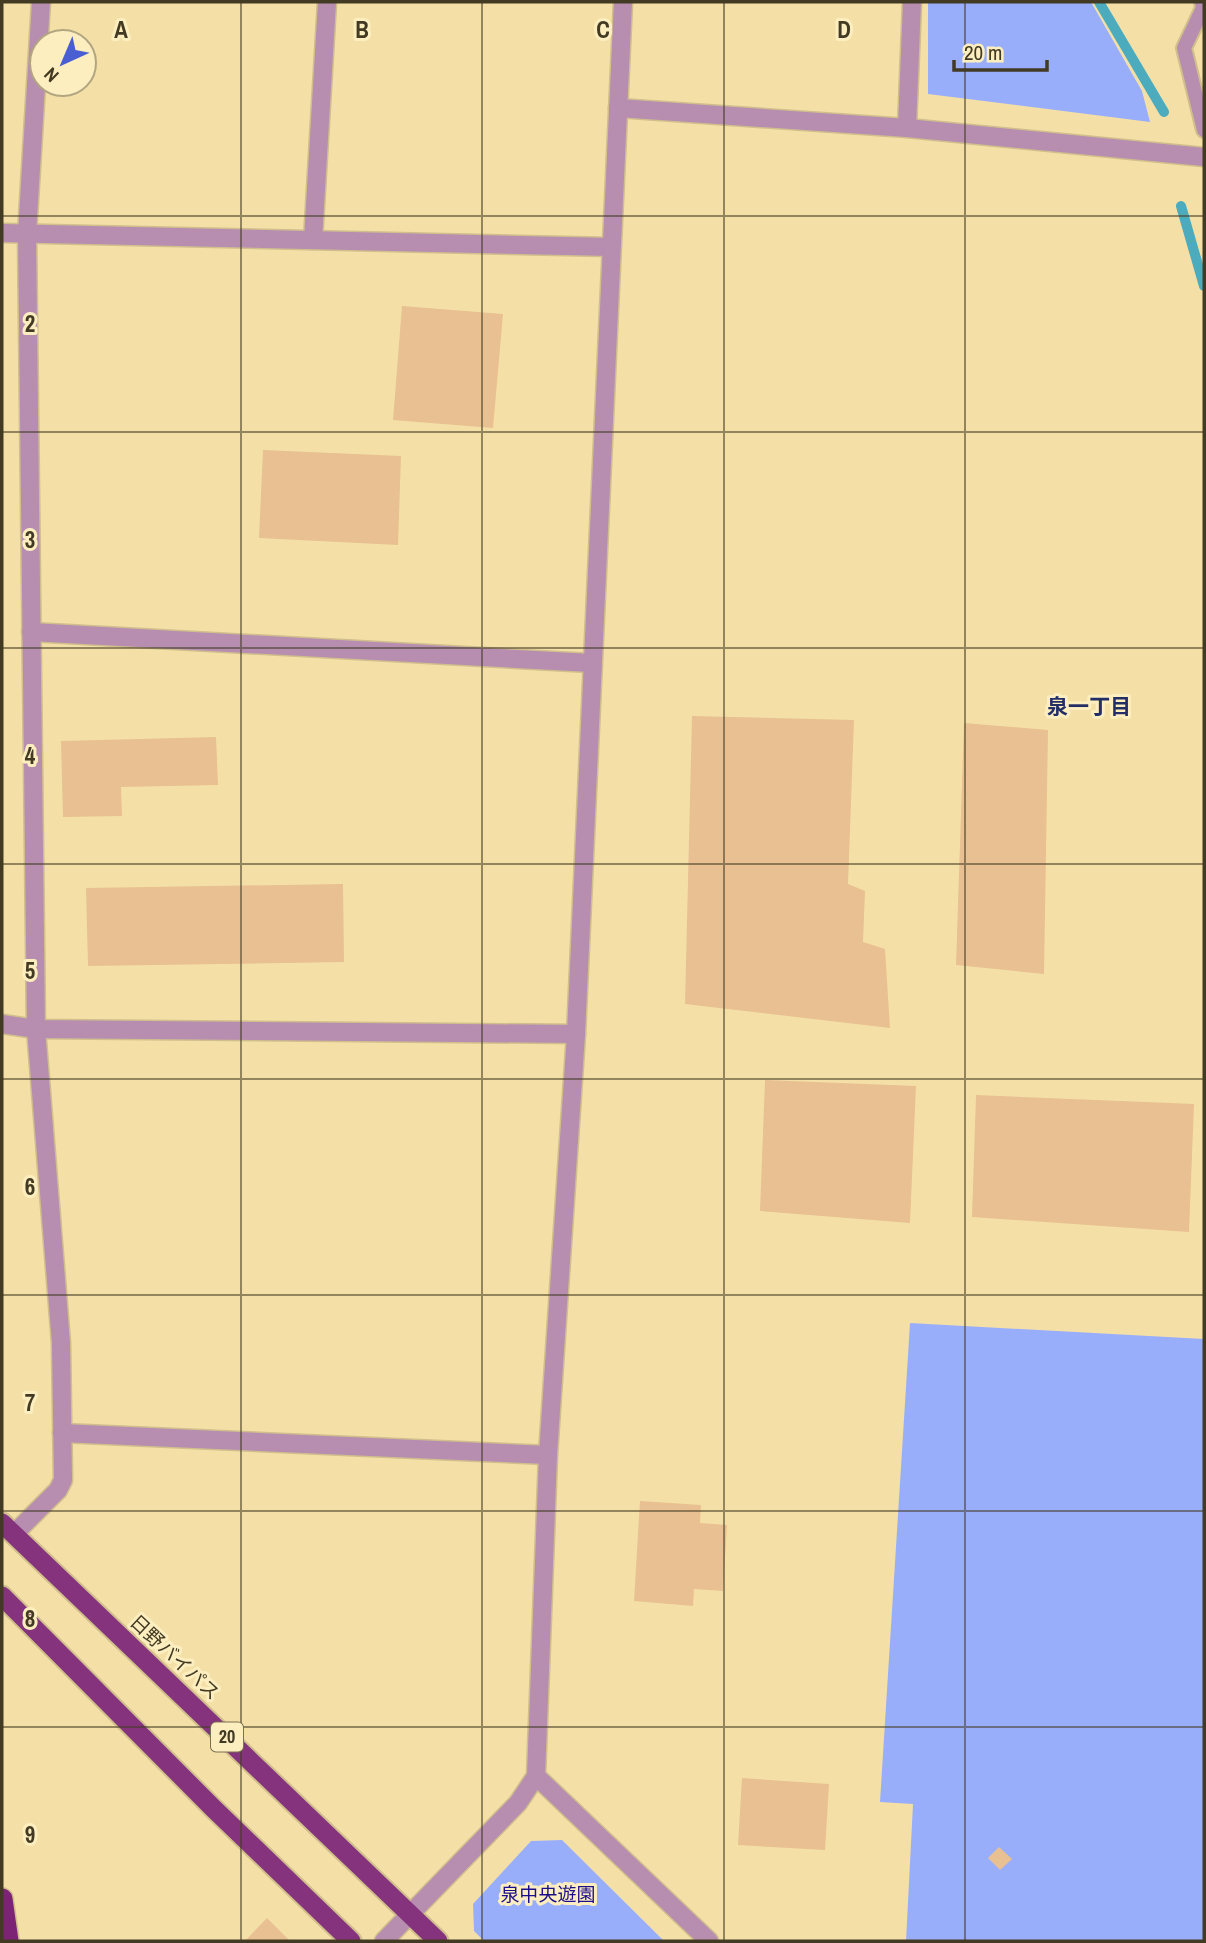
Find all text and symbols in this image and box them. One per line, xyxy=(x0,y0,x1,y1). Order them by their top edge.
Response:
text: A xyxy=(114,14,128,45)
text: B xyxy=(355,14,369,45)
text: C xyxy=(596,14,610,45)
text: D xyxy=(837,14,851,45)
north arrow xyxy=(28,28,98,98)
scale bar xyxy=(954,28,1047,72)
text: 20 m xyxy=(964,38,1002,67)
text: N xyxy=(38,62,64,88)
text: 2 xyxy=(25,308,35,339)
text: 3 xyxy=(25,524,35,555)
district label: 泉一丁目 xyxy=(1047,692,1131,721)
text: 4 xyxy=(25,740,36,771)
text: 5 xyxy=(25,955,35,986)
text: 6 xyxy=(25,1171,35,1202)
text: 7 xyxy=(25,1387,35,1418)
text: 8 xyxy=(25,1603,35,1634)
street label: 日野バイパス xyxy=(125,1609,225,1705)
road number: 20 xyxy=(211,1722,243,1752)
text: 9 xyxy=(25,1819,35,1850)
park label: 泉中央遊園 xyxy=(500,1881,596,1907)

